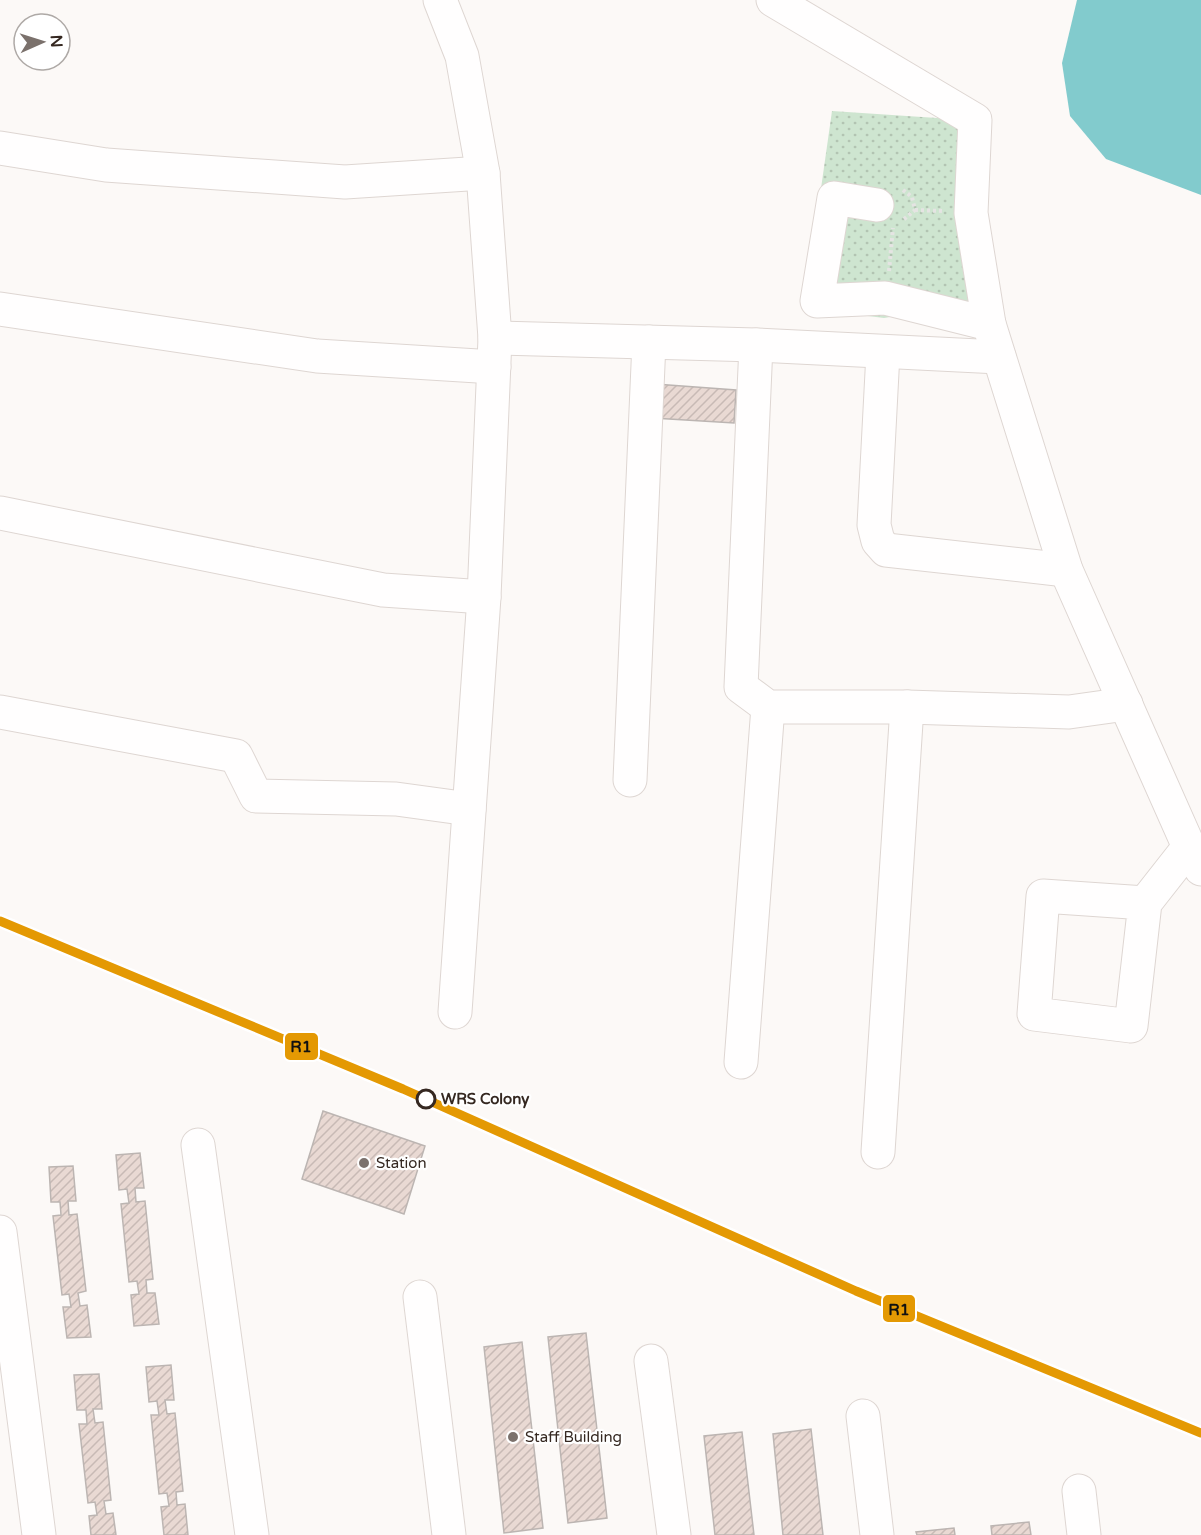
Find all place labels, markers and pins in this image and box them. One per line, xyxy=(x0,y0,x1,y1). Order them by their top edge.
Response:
marker: WRS Colony xyxy=(416,1089,436,1109)
place label: WRS Colony xyxy=(441,1090,529,1109)
place label: Station xyxy=(376,1154,427,1172)
marker: Station xyxy=(357,1156,371,1170)
place label: Staff Building xyxy=(525,1428,622,1446)
marker: Staff Building xyxy=(506,1430,520,1444)

